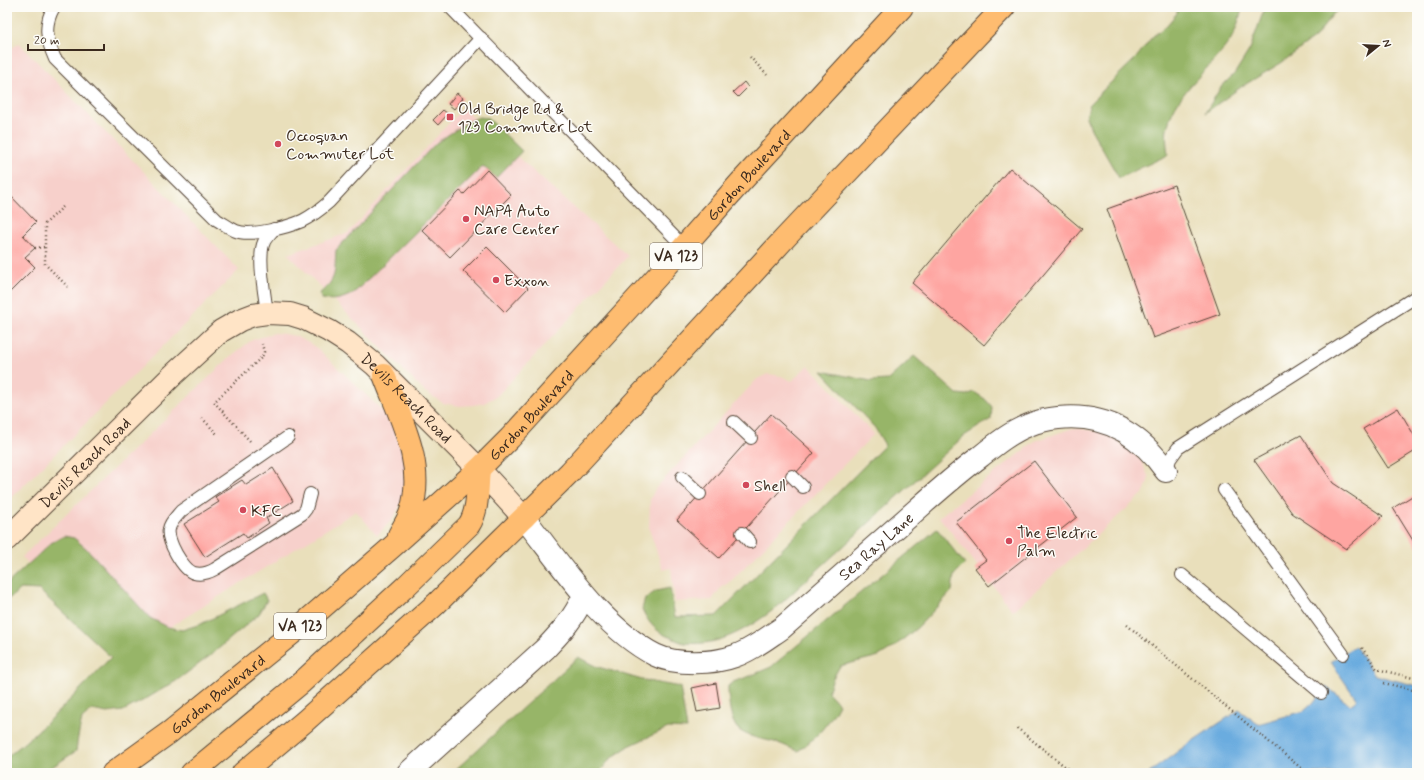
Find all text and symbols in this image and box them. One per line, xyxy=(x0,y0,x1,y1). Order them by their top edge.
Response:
scale bar xyxy=(28,26,104,52)
north arrow xyxy=(1358,26,1398,66)
text: 20 m xyxy=(34,33,60,49)
text: N xyxy=(1379,38,1394,49)
place label: Old Bridge Rd & 123 Commuter Lot xyxy=(458,99,593,138)
marker: Old Bridge Rd & 123 Commuter Lot xyxy=(445,112,455,122)
street label: Gordon Boulevard xyxy=(702,125,796,226)
place label: Occoquan Commuter Lot xyxy=(286,126,395,165)
marker: Occoquan Commuter Lot xyxy=(273,139,283,149)
place label: NAPA Auto Care Center xyxy=(474,201,560,240)
marker: NAPA Auto Care Center xyxy=(461,214,471,224)
road number: VA 123 xyxy=(650,243,702,269)
place label: Exxon xyxy=(504,271,550,292)
marker: Exxon xyxy=(491,275,501,285)
street label: Devils Reach Road xyxy=(356,349,456,448)
street label: Gordon Boulevard xyxy=(484,366,579,466)
street label: Devils Reach Road xyxy=(35,413,136,513)
place label: Shell xyxy=(754,476,786,497)
marker: Shell xyxy=(741,480,751,490)
place label: KFC xyxy=(251,501,281,522)
marker: KFC xyxy=(238,505,248,515)
street label: Sea Ray Lane xyxy=(835,508,919,586)
place label: The Electric Palm xyxy=(1017,523,1098,562)
marker: The Electric Palm xyxy=(1004,536,1014,546)
road number: VA 123 xyxy=(274,613,326,639)
street label: Gordon Boulevard xyxy=(166,650,270,740)

